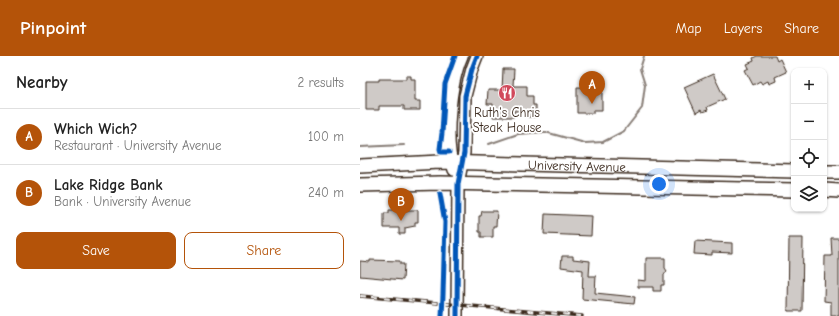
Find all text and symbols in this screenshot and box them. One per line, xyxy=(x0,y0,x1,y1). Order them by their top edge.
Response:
text: Pinpoint xyxy=(20,17,86,39)
text: Map xyxy=(675,20,702,37)
text: Layers xyxy=(724,20,762,37)
text: Share xyxy=(784,20,819,37)
map controls xyxy=(791,68,827,212)
button: + xyxy=(791,68,827,104)
pin: A xyxy=(579,71,605,104)
text: Nearby xyxy=(16,73,67,92)
text: 2 results xyxy=(297,75,344,90)
restaurant icon: Ruth's Chris Steak House xyxy=(497,83,517,103)
button: − xyxy=(791,104,827,140)
place label: Ruth's Chris Steak House xyxy=(472,105,542,135)
text: Which Wich? xyxy=(54,120,137,138)
text: A xyxy=(25,129,33,144)
text: 100 m xyxy=(308,129,344,144)
text: Restaurant · University Avenue xyxy=(54,138,222,153)
button: locate xyxy=(791,140,827,176)
street label: University Avenue xyxy=(528,157,626,175)
your location xyxy=(649,174,669,194)
text: Lake Ridge Bank xyxy=(54,176,162,194)
button: layers xyxy=(791,176,827,212)
text: B xyxy=(25,185,33,200)
text: 240 m xyxy=(308,185,344,200)
pin: B xyxy=(388,188,414,221)
text: Bank · University Avenue xyxy=(54,194,191,209)
button: Save xyxy=(16,232,176,269)
button: Share xyxy=(184,232,344,269)

